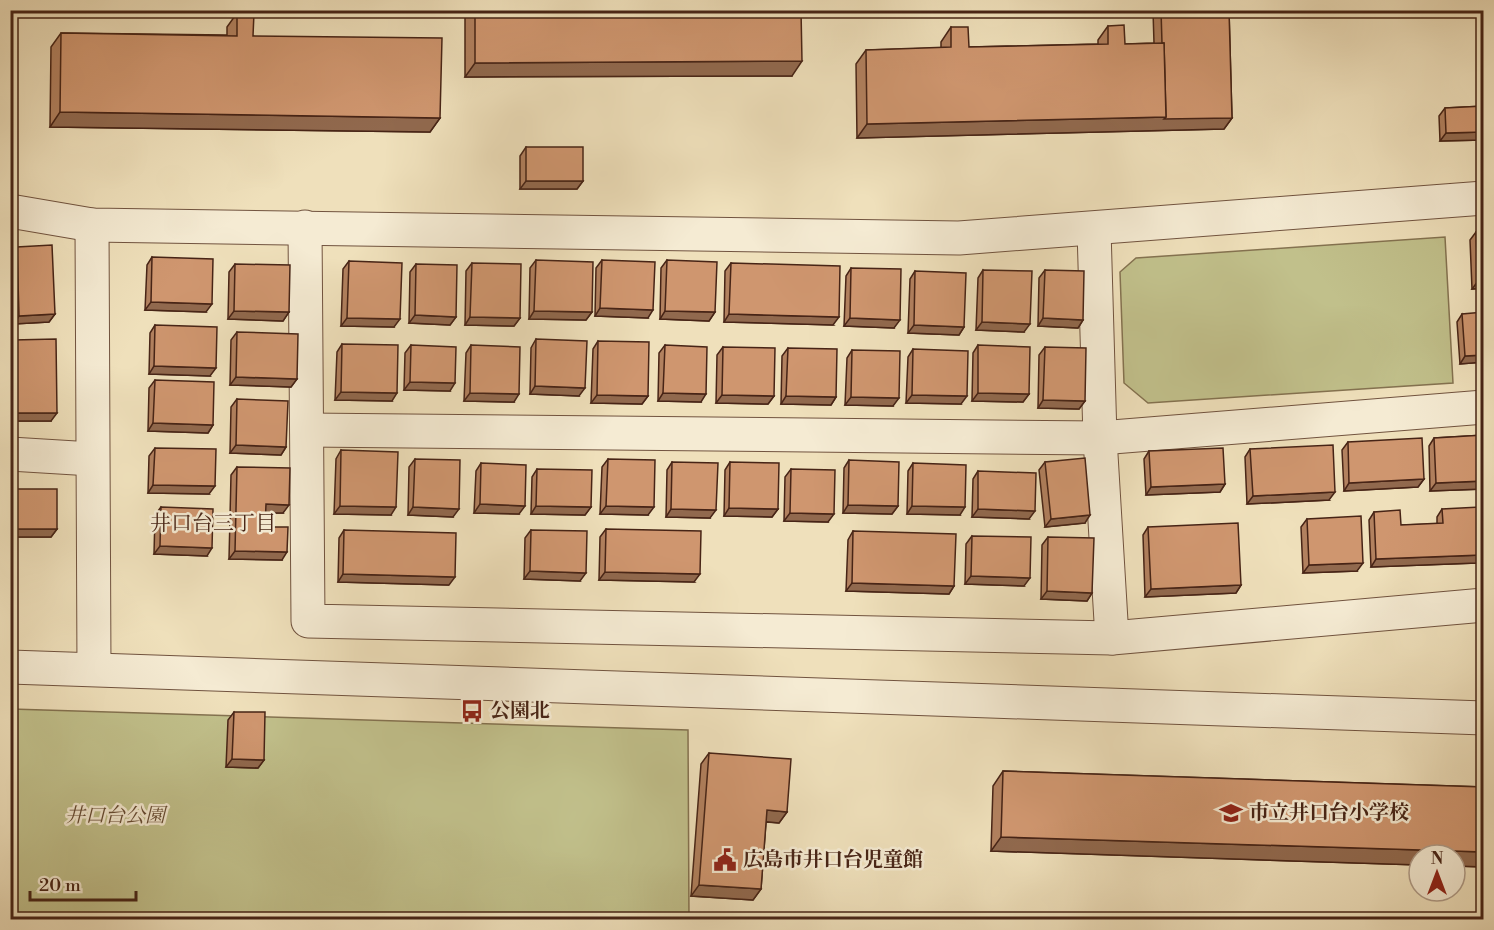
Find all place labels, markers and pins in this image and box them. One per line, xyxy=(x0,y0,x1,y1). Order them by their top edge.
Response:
bus stop icon: 公園北 xyxy=(459,698,485,724)
place label: 公園北 xyxy=(490,699,550,724)
school or university icon: 市立井口台小学校 xyxy=(1218,800,1244,826)
place label: 市立井口台小学校 xyxy=(1249,801,1409,826)
public building icon: 広島市井口台児童館 xyxy=(712,847,738,873)
place label: 広島市井口台児童館 xyxy=(743,848,923,873)

